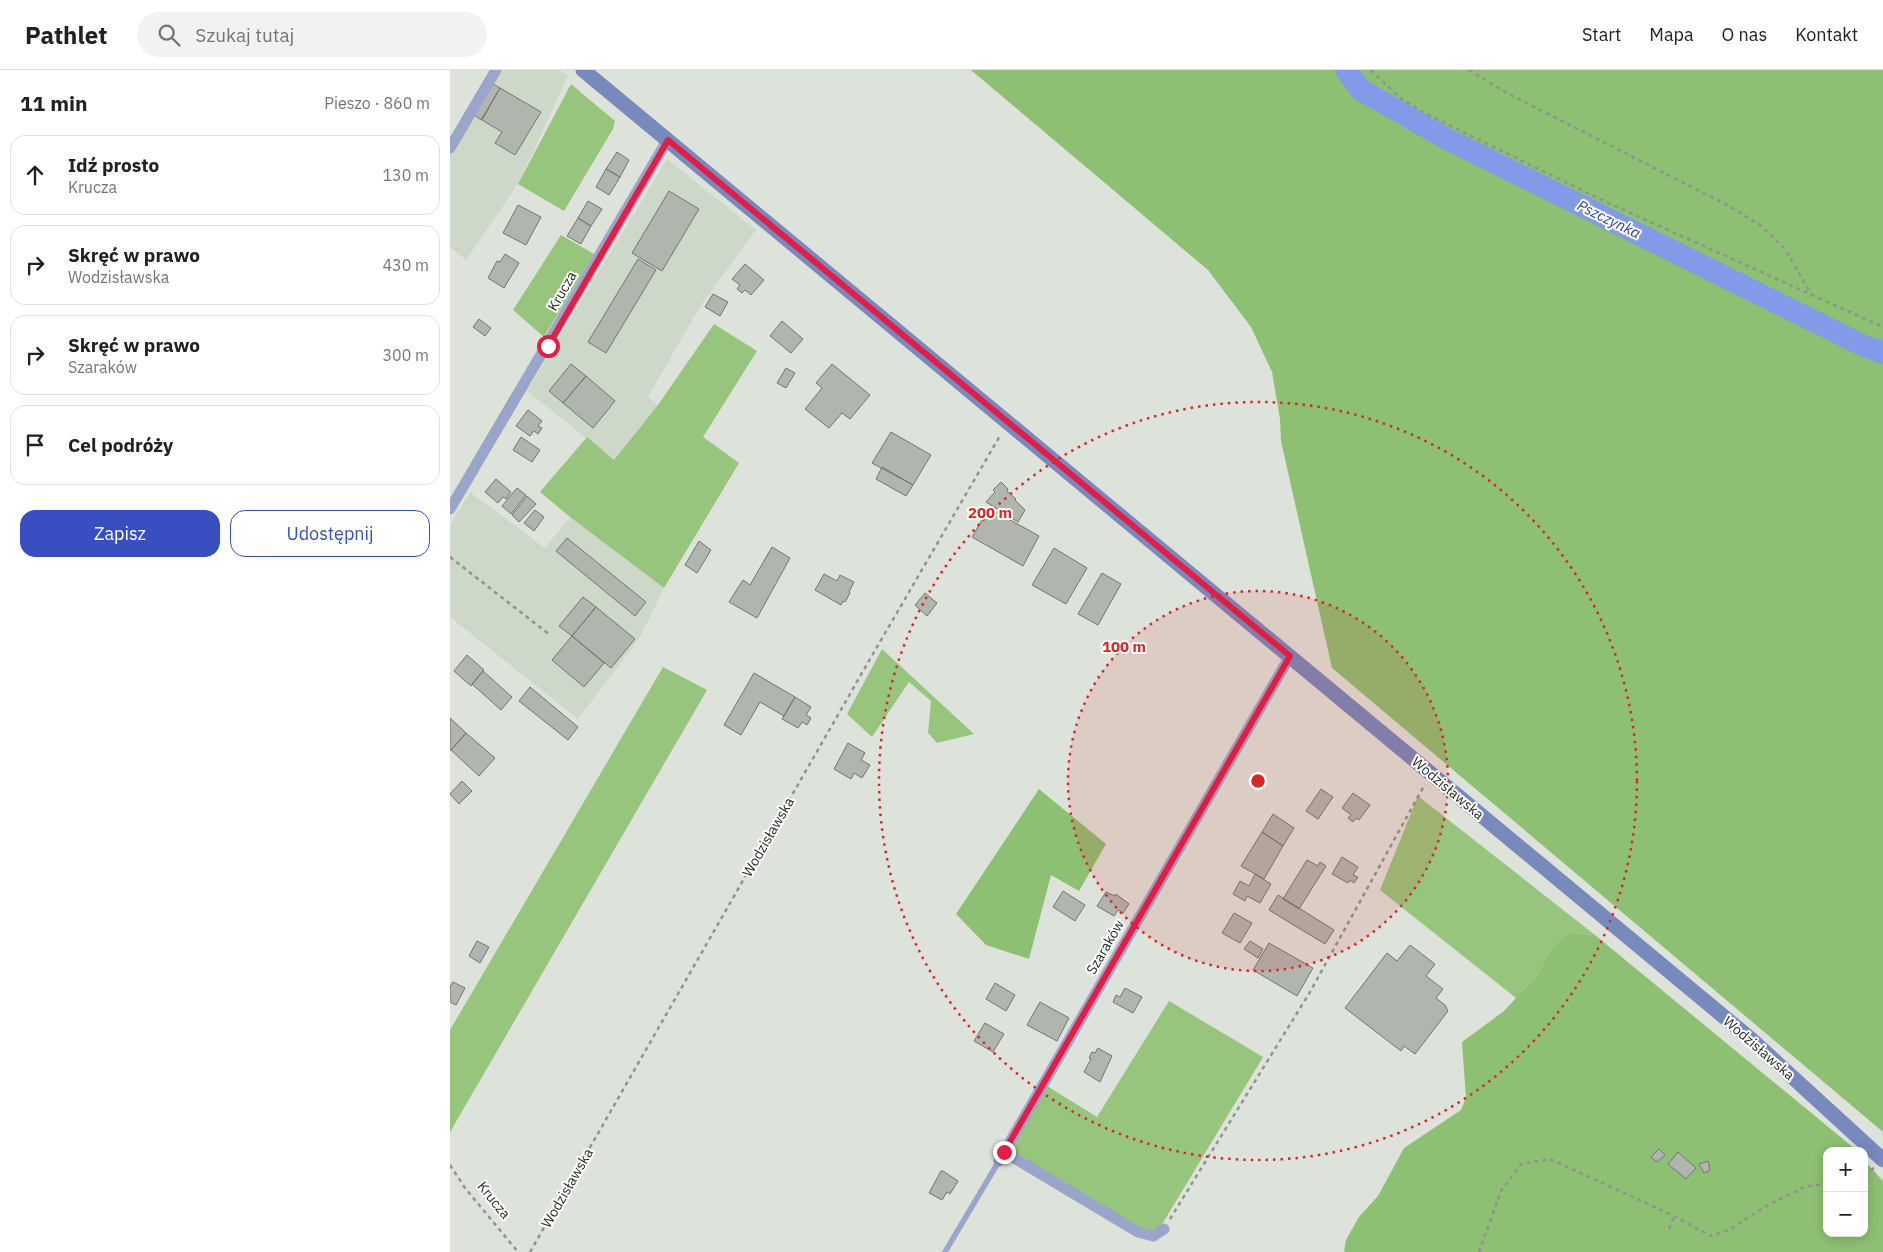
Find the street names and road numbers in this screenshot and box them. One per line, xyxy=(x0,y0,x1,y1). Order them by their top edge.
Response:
street label: Krucza xyxy=(543,267,581,314)
street label: Wodzisławska xyxy=(1408,753,1488,824)
street label: Wodzisławska xyxy=(738,794,798,880)
street label: Szaraków xyxy=(1082,916,1128,978)
street label: Wodzisławska xyxy=(1720,1012,1799,1084)
street label: Wodzisławska xyxy=(537,1145,597,1231)
street label: Krucza xyxy=(474,1178,515,1223)

